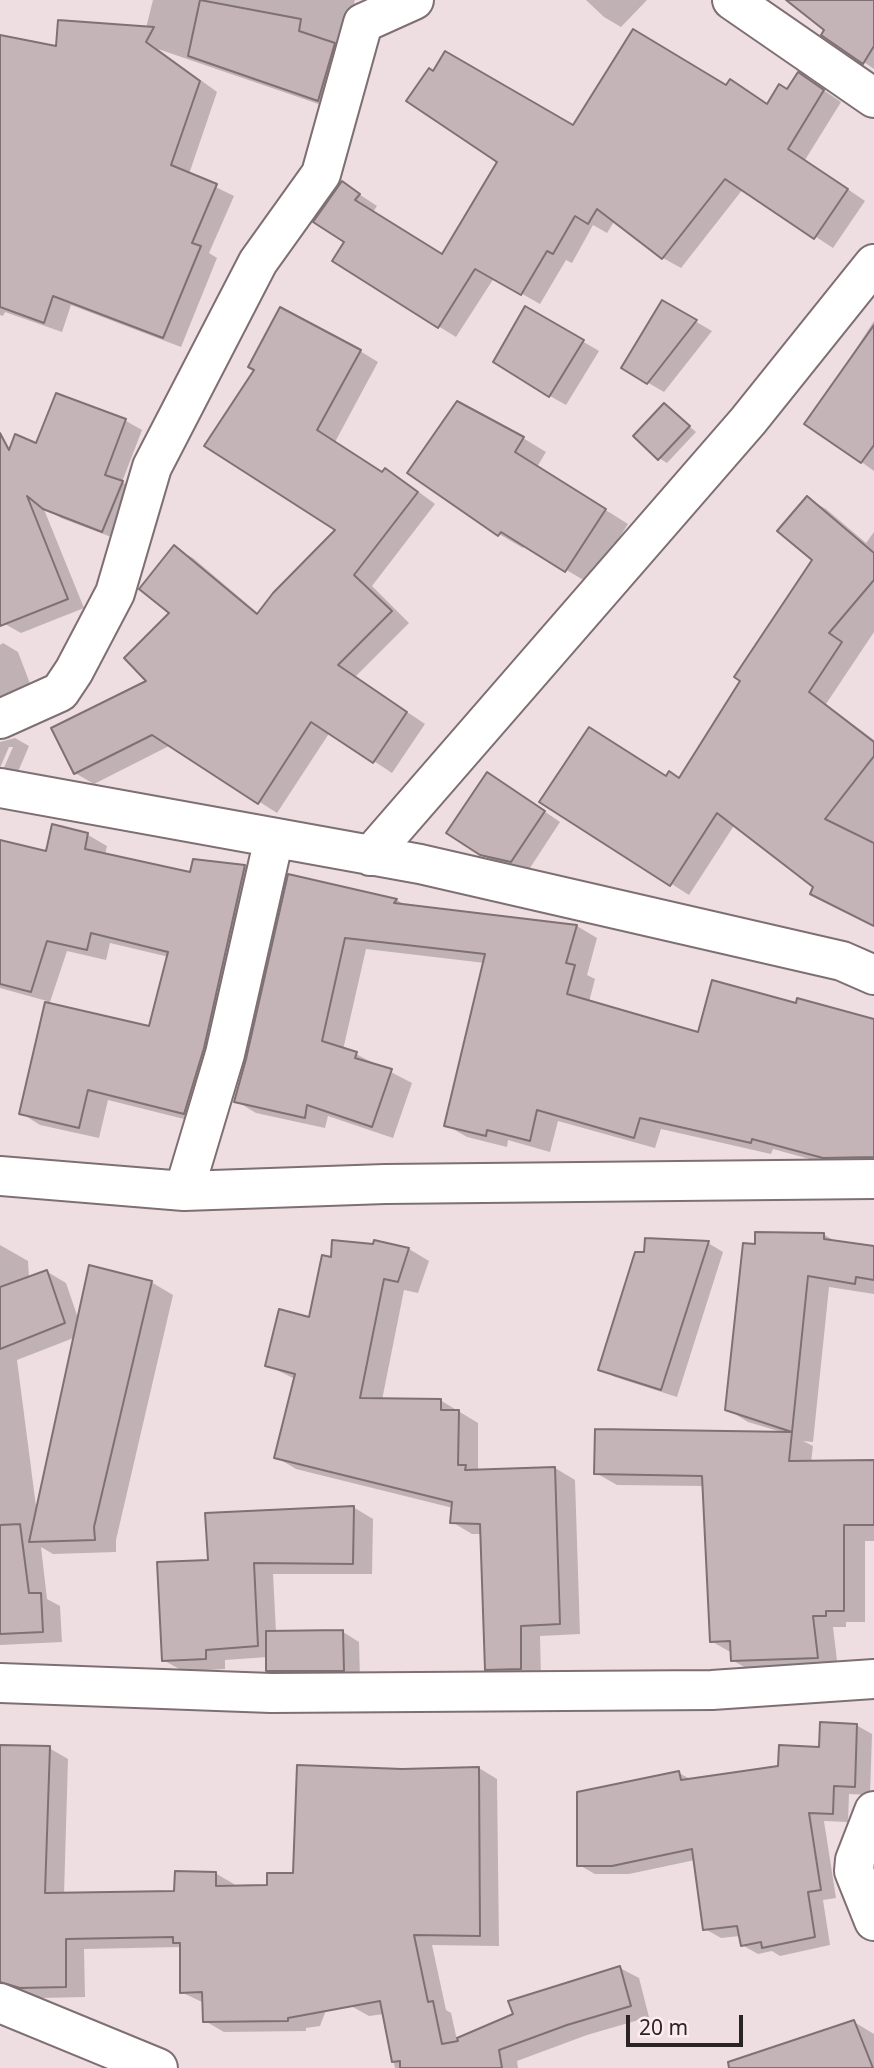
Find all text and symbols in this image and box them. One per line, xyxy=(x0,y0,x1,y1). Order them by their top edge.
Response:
scale bar xyxy=(629,2002,746,2046)
text: 20 m xyxy=(639,2013,688,2041)

